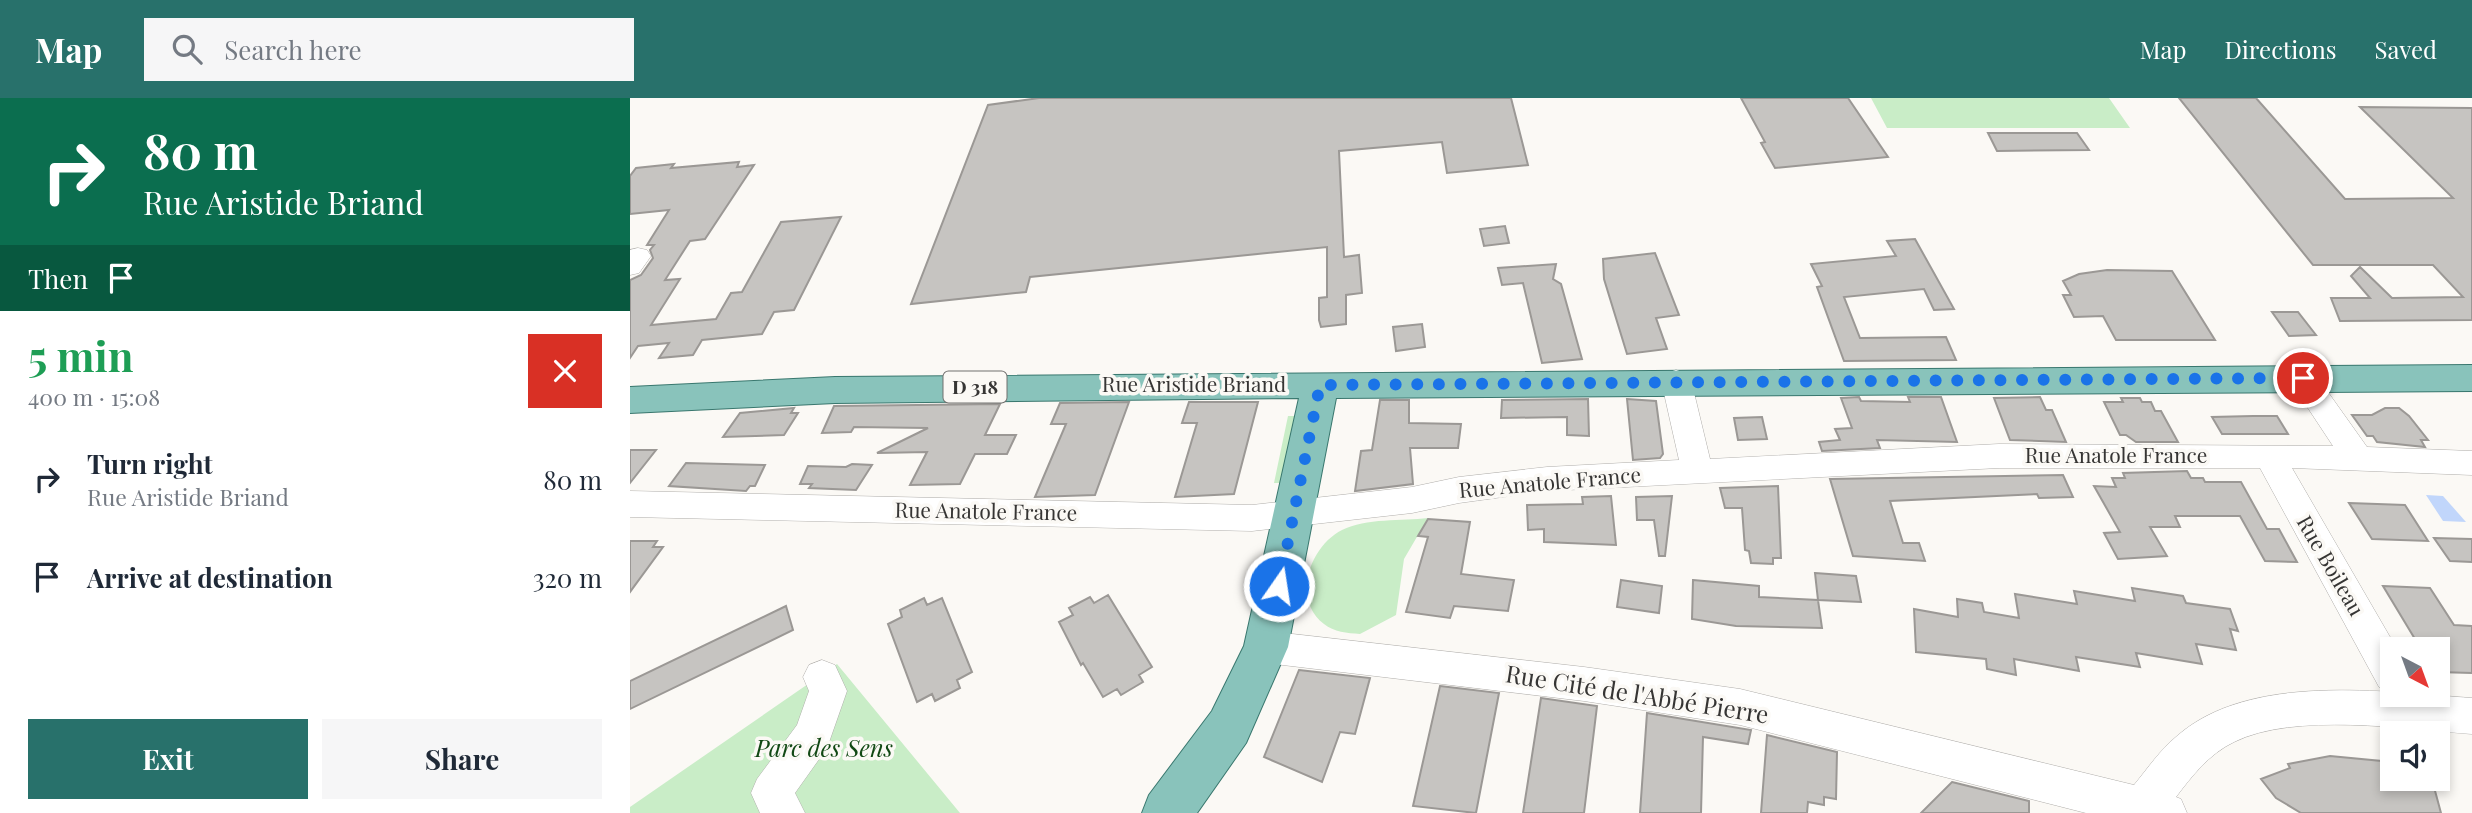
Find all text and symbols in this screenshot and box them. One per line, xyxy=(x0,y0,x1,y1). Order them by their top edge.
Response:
search box xyxy=(144,18,634,81)
text: Map xyxy=(35,27,102,71)
icon: search xyxy=(168,30,206,68)
text: Search here xyxy=(224,32,362,67)
text: Map xyxy=(2140,33,2186,65)
text: Directions xyxy=(2224,33,2337,65)
text: Saved xyxy=(2375,33,2437,65)
text: 80 m xyxy=(143,117,258,182)
icon: right xyxy=(28,126,119,217)
text: Rue Aristide Briand xyxy=(143,180,424,223)
icon: arrive xyxy=(102,259,140,297)
text: Then xyxy=(28,261,88,296)
text: 5 min xyxy=(28,327,133,383)
button: close xyxy=(528,334,602,408)
pin xyxy=(2273,348,2333,408)
icon: arrive xyxy=(2284,359,2322,397)
street label: Rue Aristide Briand xyxy=(1102,369,1286,397)
road number: D 318 xyxy=(944,372,1006,402)
text: 400 m · 15:08 xyxy=(28,381,160,412)
street label: Rue Anatole France xyxy=(2025,440,2207,468)
text: Turn right xyxy=(87,446,213,481)
street label: Rue Anatole France xyxy=(1458,459,1642,503)
icon: right xyxy=(28,460,66,498)
text: 80 m xyxy=(543,462,602,497)
text: Rue Aristide Briand xyxy=(87,481,289,512)
street label: Rue Anatole France xyxy=(894,494,1078,526)
street label: Rue Boileau xyxy=(2292,510,2372,620)
position arrow xyxy=(1242,549,1316,623)
icon: arrive xyxy=(28,558,66,596)
text: Arrive at destination xyxy=(87,560,333,595)
text: 320 m xyxy=(533,560,602,595)
north arrow xyxy=(2380,637,2450,707)
map controls xyxy=(2380,637,2450,791)
street label: Rue Cité de l'Abbé Pierre xyxy=(1504,656,1771,730)
button: Exit xyxy=(28,719,308,799)
button: Share xyxy=(322,719,602,799)
button: sound xyxy=(2380,721,2450,791)
park label: Parc des Sens xyxy=(754,731,893,763)

